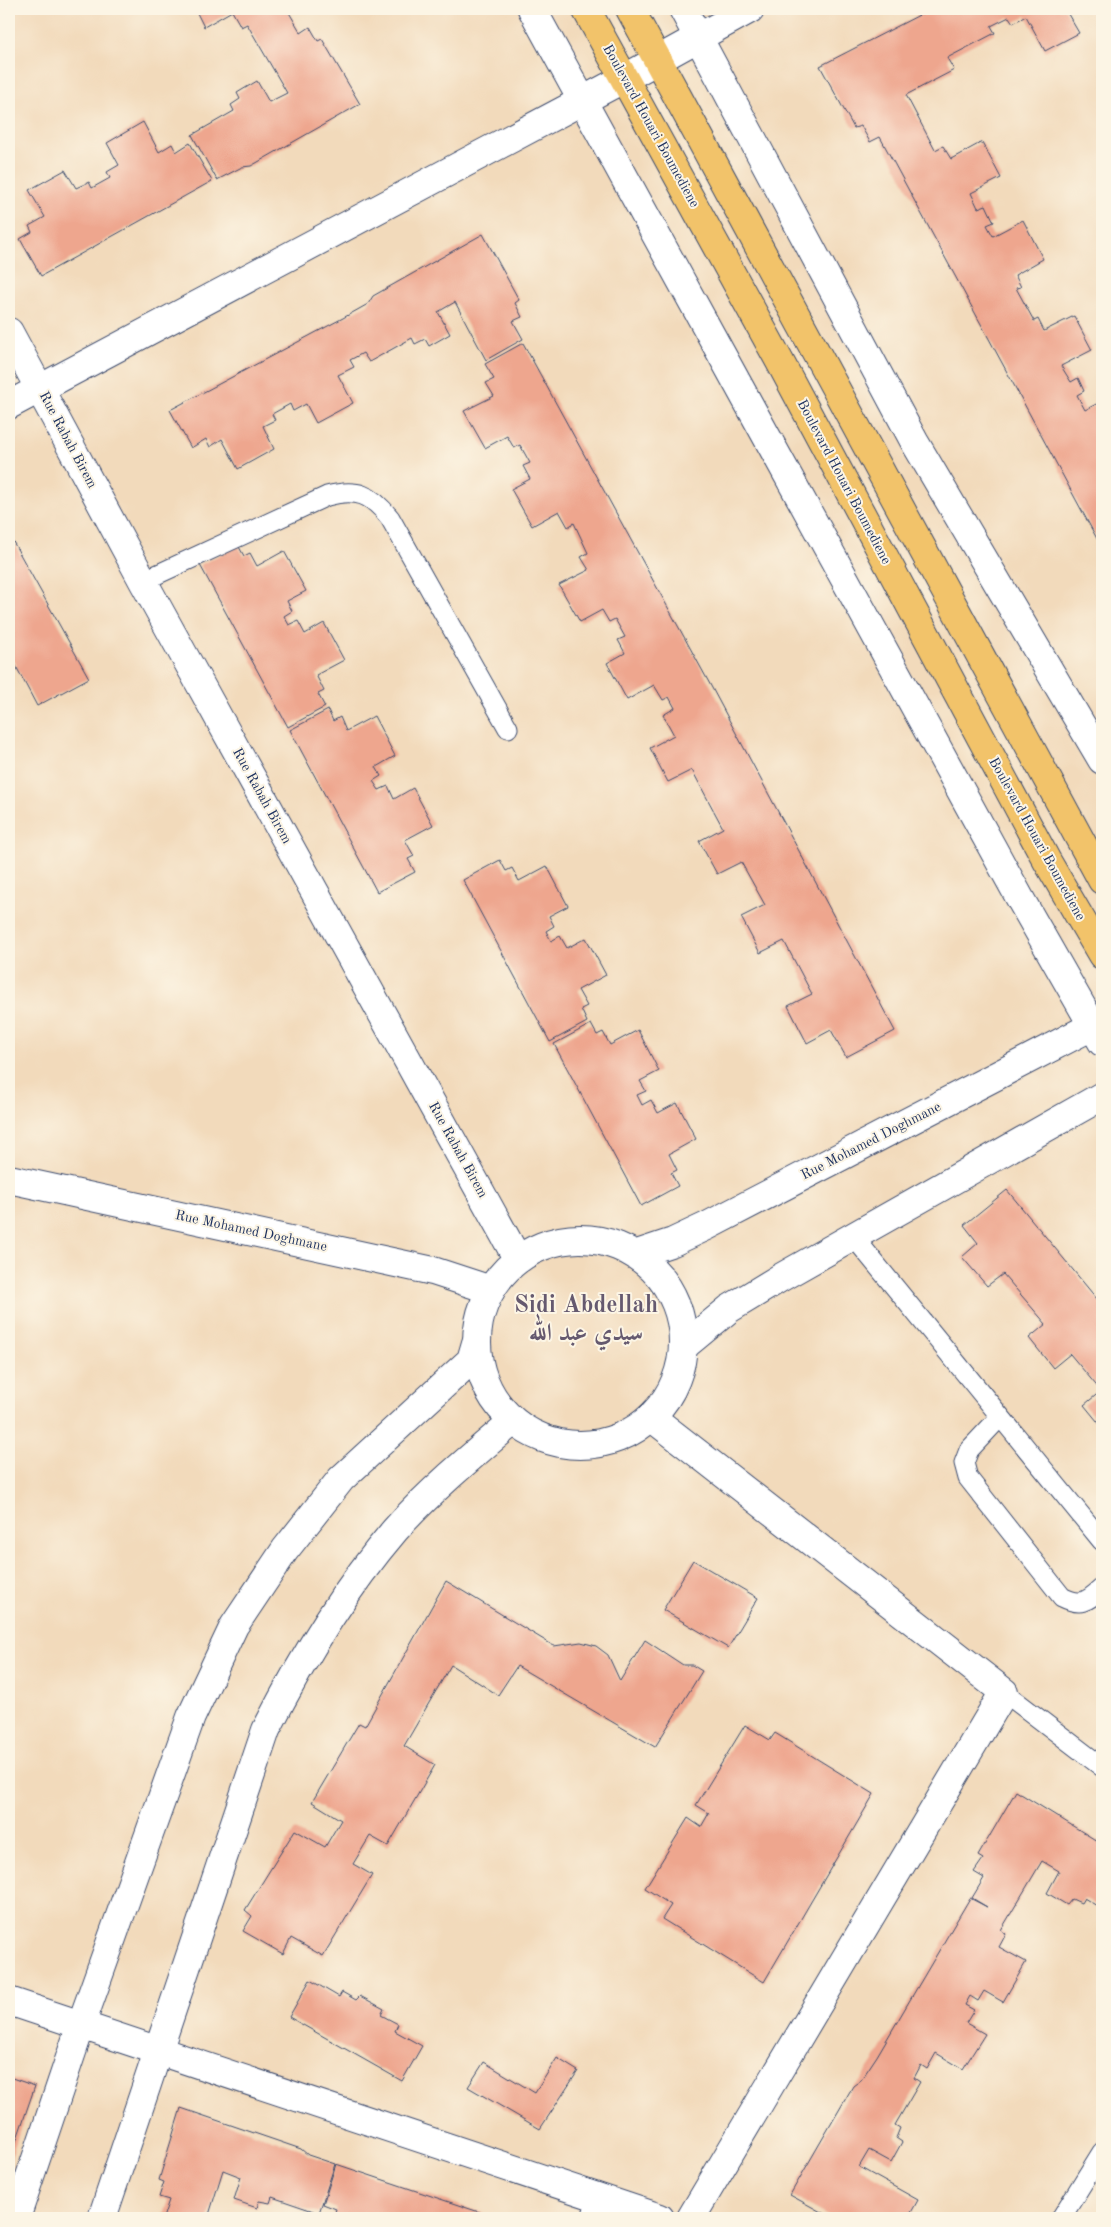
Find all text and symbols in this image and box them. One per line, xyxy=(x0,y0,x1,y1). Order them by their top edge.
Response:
street label: Boulevard Houari Boumediene xyxy=(600,42,702,210)
street label: Rue Rabah Birem xyxy=(37,389,99,491)
street label: Boulevard Houari Boumediene xyxy=(795,397,893,567)
street label: Rue Rabah Birem xyxy=(230,746,294,846)
street label: Boulevard Houari Boumediene xyxy=(986,755,1088,923)
street label: Rue Rabah Birem xyxy=(426,1100,490,1200)
street label: Rue Mohamed Doghmane xyxy=(799,1100,943,1182)
street label: Rue Mohamed Doghmane xyxy=(174,1208,328,1254)
district label: Sidi Abdellah سيدي عبد الله xyxy=(514,1294,658,1351)

